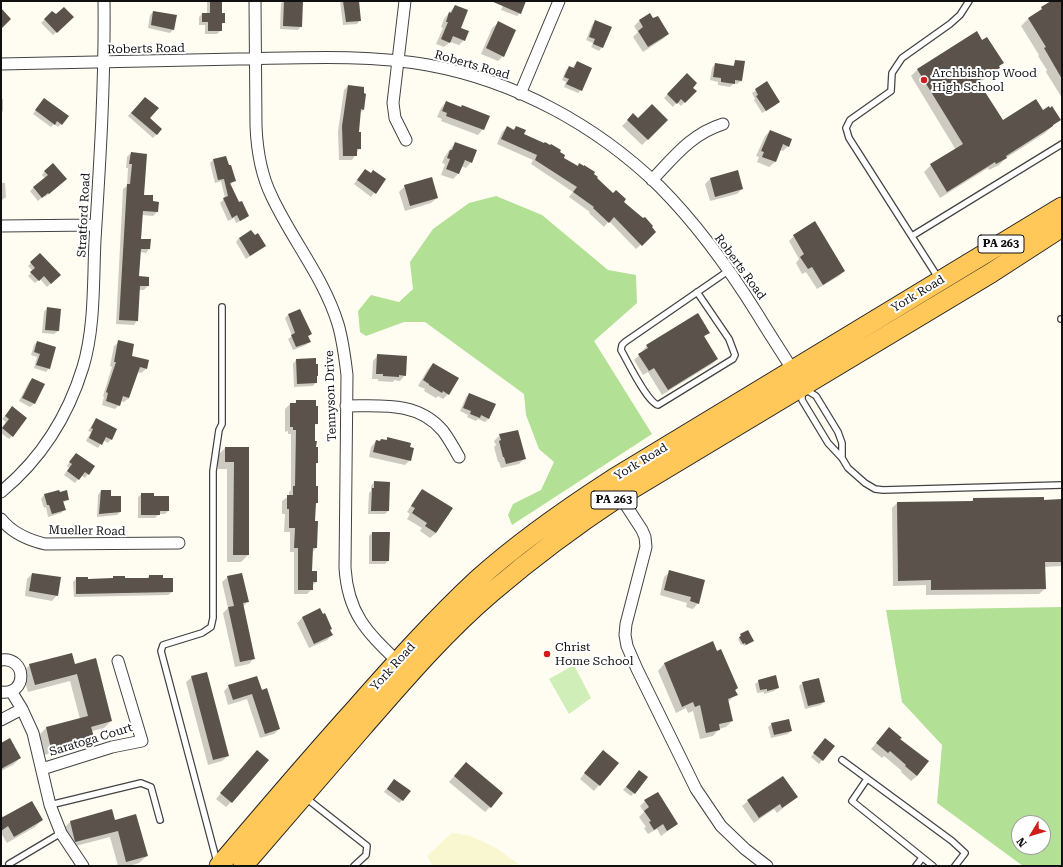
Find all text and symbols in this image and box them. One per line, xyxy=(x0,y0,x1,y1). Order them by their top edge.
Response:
street label: Roberts Road xyxy=(107,41,185,57)
street label: Roberts Road xyxy=(433,47,511,83)
place label: Archbishop Wood High School xyxy=(932,66,1037,94)
marker: Archbishop Wood High School xyxy=(919,75,929,85)
street label: Stratford Road xyxy=(75,172,93,258)
street label: Roberts Road xyxy=(711,231,769,303)
road number: PA 263 xyxy=(978,235,1024,253)
street label: York Road xyxy=(889,272,947,316)
street label: Tennyson Drive xyxy=(322,350,340,442)
street label: York Road xyxy=(612,440,670,484)
road number: PA 263 xyxy=(591,491,637,509)
street label: Mueller Road xyxy=(48,523,126,539)
street label: York Road xyxy=(368,640,418,694)
place label: Christ Home School xyxy=(555,640,633,668)
marker: Christ Home School xyxy=(542,649,552,659)
street label: Saratoga Court xyxy=(48,721,134,759)
north arrow xyxy=(1011,815,1051,855)
text: N xyxy=(1014,835,1030,849)

